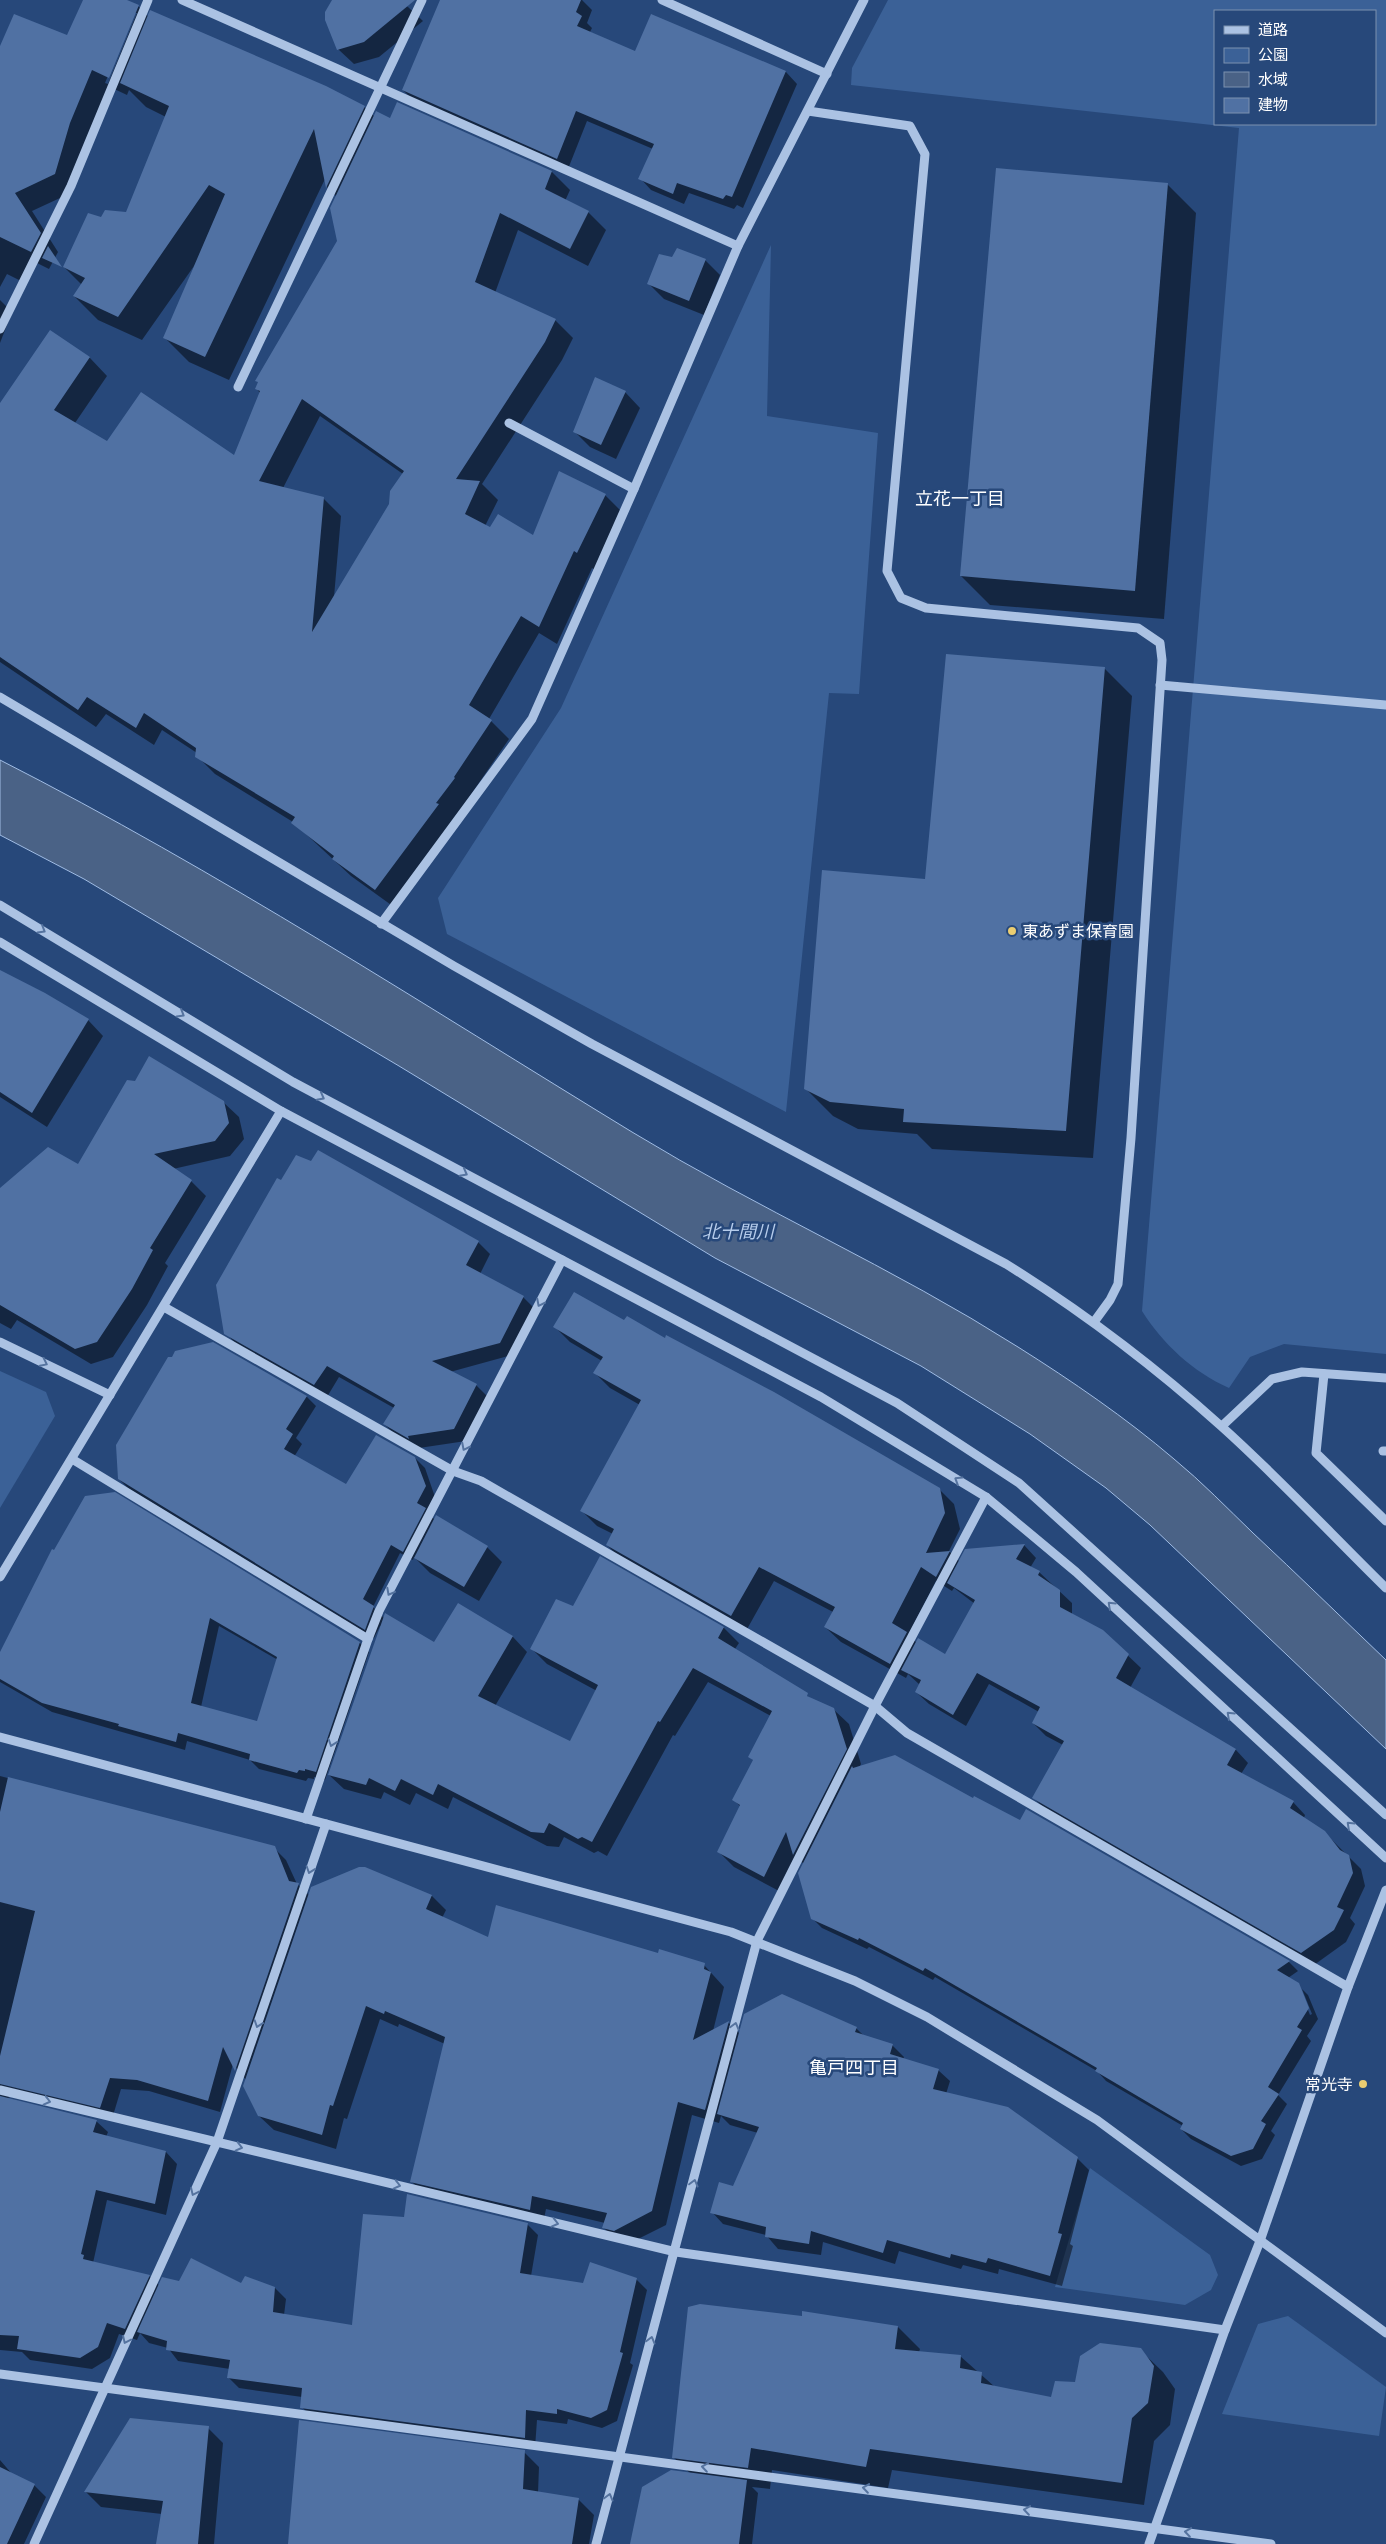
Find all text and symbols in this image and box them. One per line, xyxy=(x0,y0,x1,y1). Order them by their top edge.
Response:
legend xyxy=(1214,10,1376,125)
text: 道路 xyxy=(1258,21,1288,39)
text: 公園 xyxy=(1258,46,1288,64)
text: 水域 xyxy=(1258,71,1288,89)
text: 建物 xyxy=(1258,96,1288,114)
district label: 立花一丁目 xyxy=(915,488,1005,510)
place label: 東あずま保育園 xyxy=(1022,922,1134,941)
one-way arrow xyxy=(36,924,45,934)
marker: 東あずま保育園 xyxy=(1006,925,1018,937)
one-way arrow xyxy=(175,1008,184,1018)
one-way arrow xyxy=(316,1091,325,1101)
one-way arrow xyxy=(459,1167,468,1177)
water label: 北十間川 xyxy=(702,1221,776,1243)
one-way arrow xyxy=(536,1298,546,1307)
one-way arrow xyxy=(39,1357,48,1367)
one-way arrow xyxy=(461,1442,471,1451)
one-way arrow xyxy=(955,1476,964,1486)
one-way arrow xyxy=(386,1586,396,1595)
one-way arrow xyxy=(1107,1602,1116,1611)
one-way arrow xyxy=(1227,1712,1236,1721)
one-way arrow xyxy=(328,1738,338,1747)
one-way arrow xyxy=(1347,1822,1356,1831)
one-way arrow xyxy=(306,1865,316,1874)
one-way arrow xyxy=(253,2019,263,2027)
one-way arrow xyxy=(729,2022,740,2030)
district label: 亀戸四丁目 xyxy=(809,2057,899,2079)
place label: 常光寺 xyxy=(1305,2075,1353,2094)
marker: 常光寺 xyxy=(1357,2078,1369,2090)
one-way arrow xyxy=(43,2095,52,2106)
one-way arrow xyxy=(235,2141,244,2152)
one-way arrow xyxy=(393,2179,402,2190)
one-way arrow xyxy=(688,2179,699,2188)
one-way arrow xyxy=(190,2187,200,2196)
one-way arrow xyxy=(551,2217,560,2228)
one-way arrow xyxy=(122,2335,133,2344)
one-way arrow xyxy=(646,2336,656,2345)
one-way arrow xyxy=(700,2462,709,2472)
one-way arrow xyxy=(861,2484,870,2494)
one-way arrow xyxy=(603,2492,614,2501)
one-way arrow xyxy=(1022,2505,1030,2516)
one-way arrow xyxy=(1183,2528,1192,2538)

